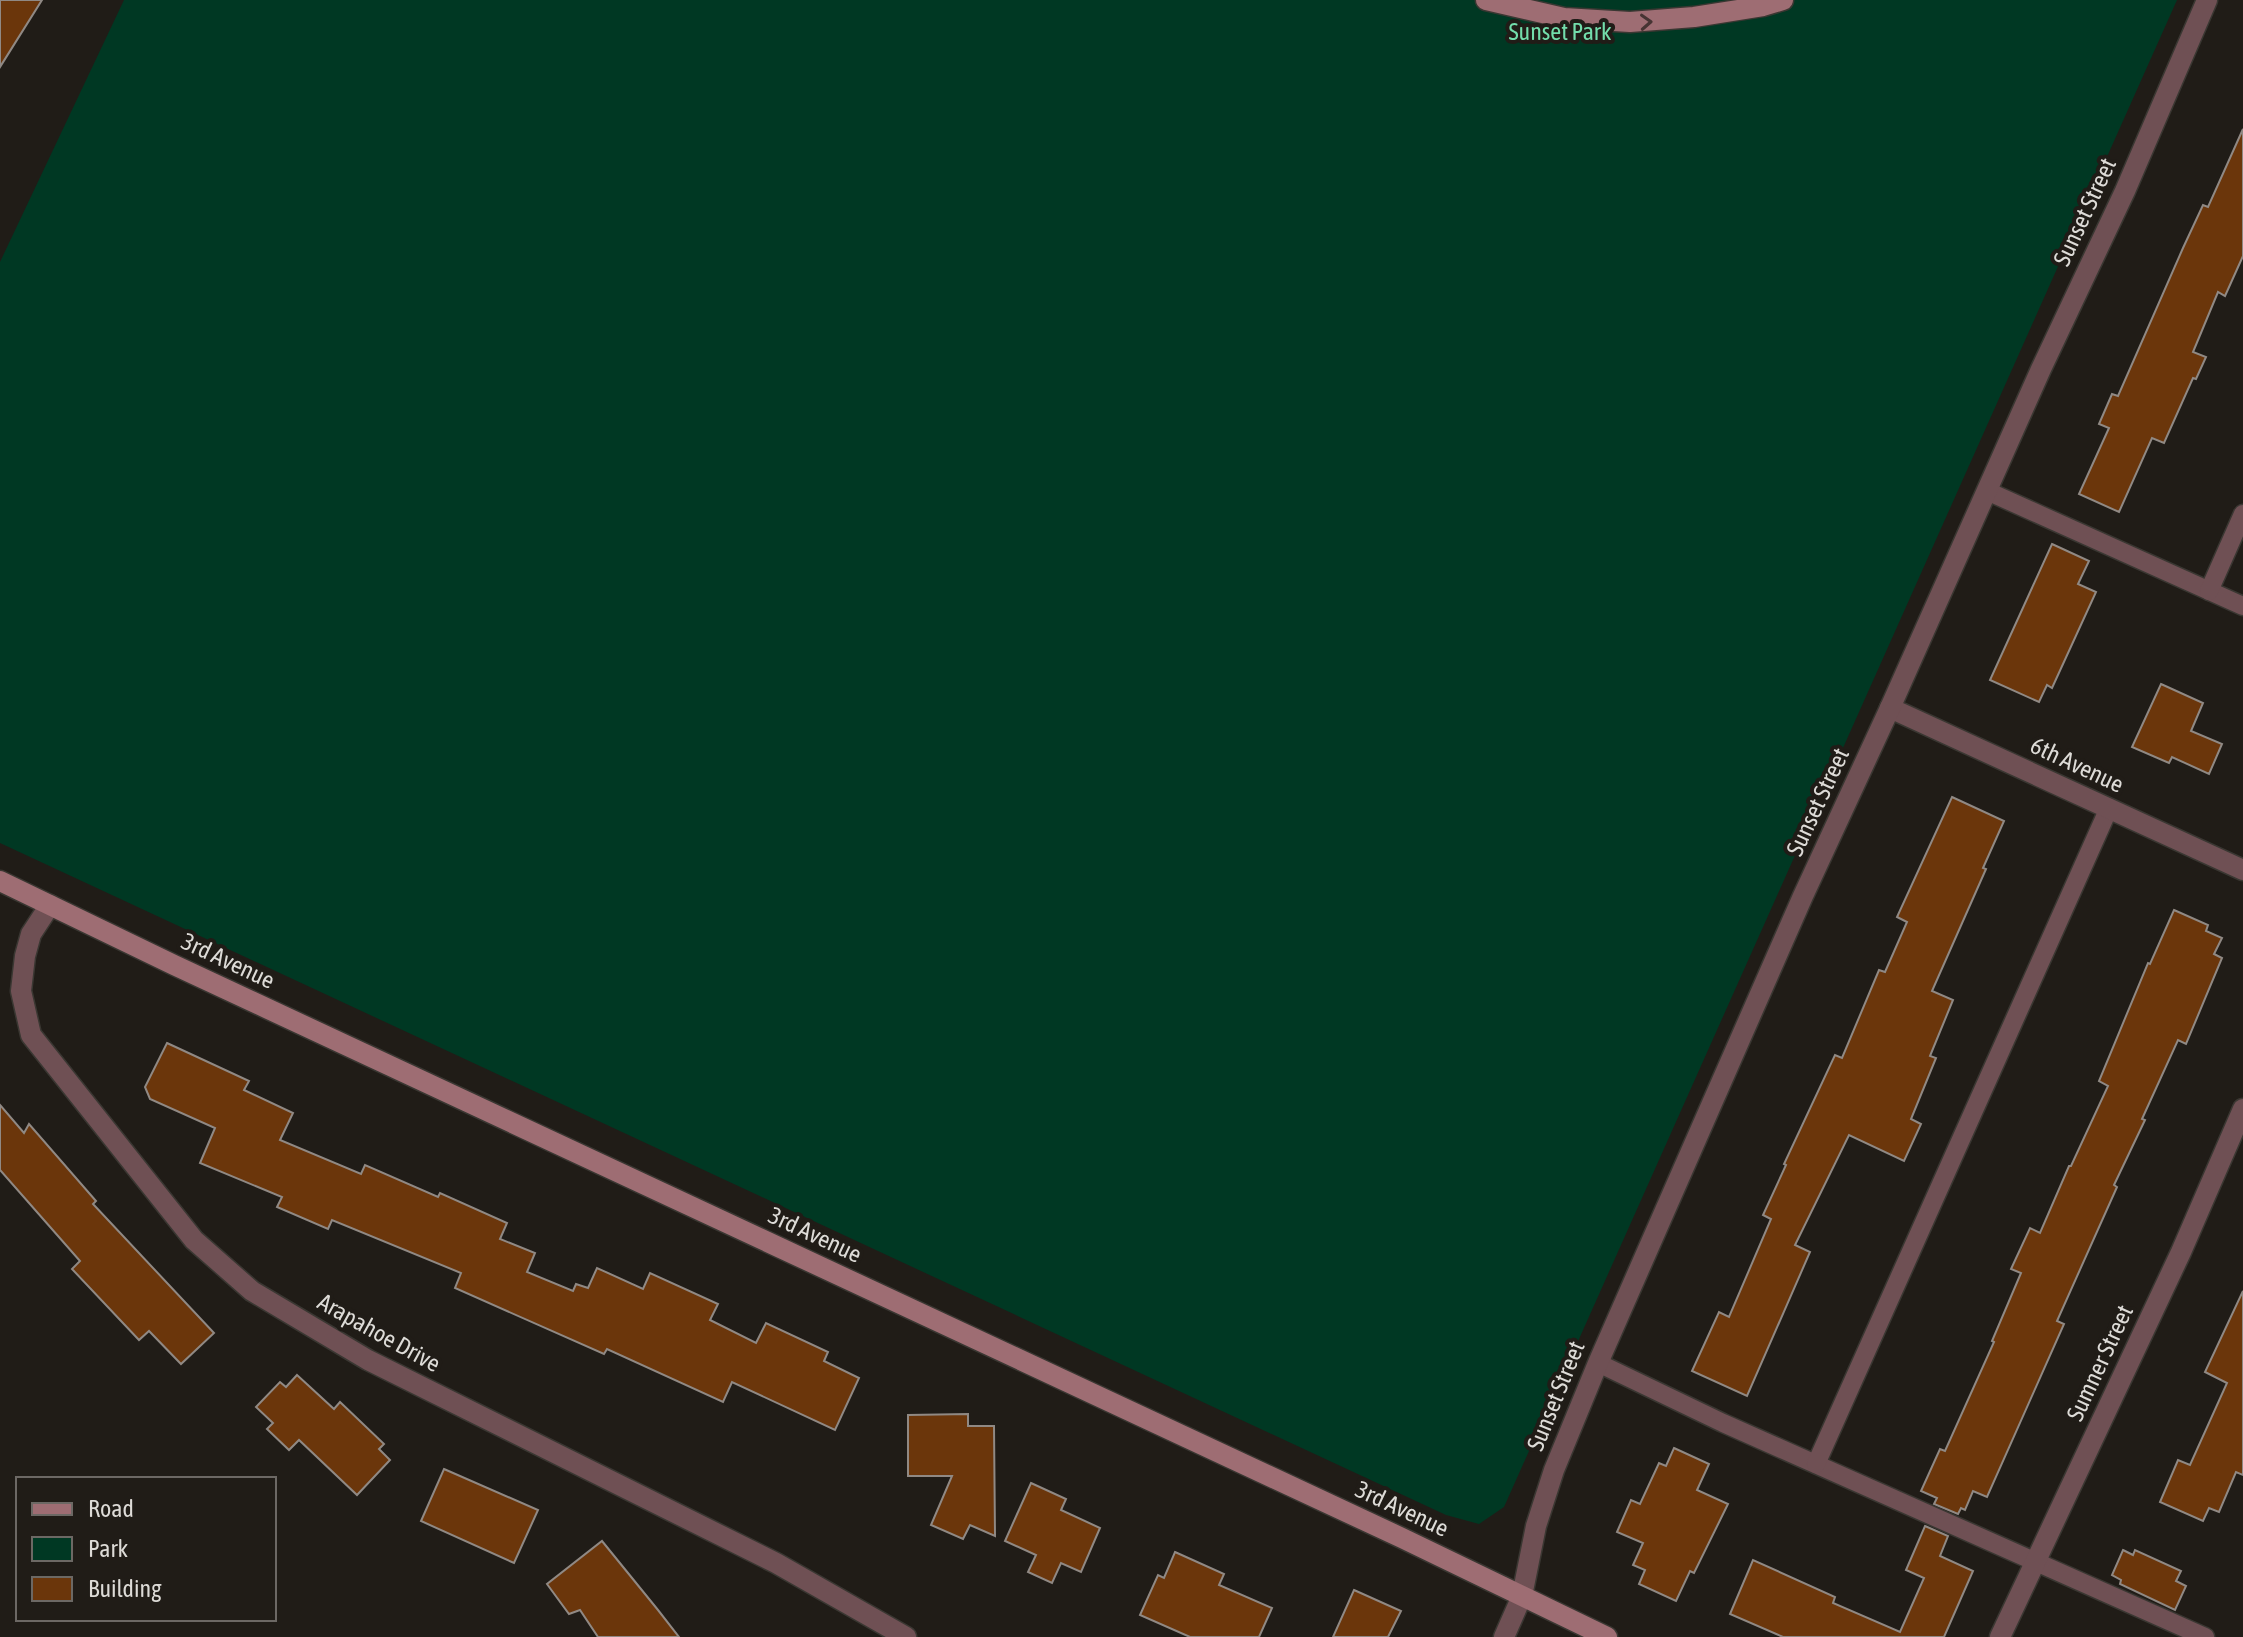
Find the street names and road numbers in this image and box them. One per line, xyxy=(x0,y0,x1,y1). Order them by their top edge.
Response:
street label: Sunset Street xyxy=(2048,154,2121,270)
street label: 6th Avenue xyxy=(2026,731,2128,798)
street label: Sunset Street xyxy=(1781,744,1854,860)
street label: 3rd Avenue xyxy=(177,927,279,994)
street label: 3rd Avenue xyxy=(764,1201,866,1268)
street label: Arapahoe Drive xyxy=(313,1288,445,1377)
street label: Sumner Street xyxy=(2061,1301,2138,1425)
street label: Sunset Street xyxy=(1521,1337,1590,1454)
street label: 3rd Avenue xyxy=(1351,1475,1453,1542)

